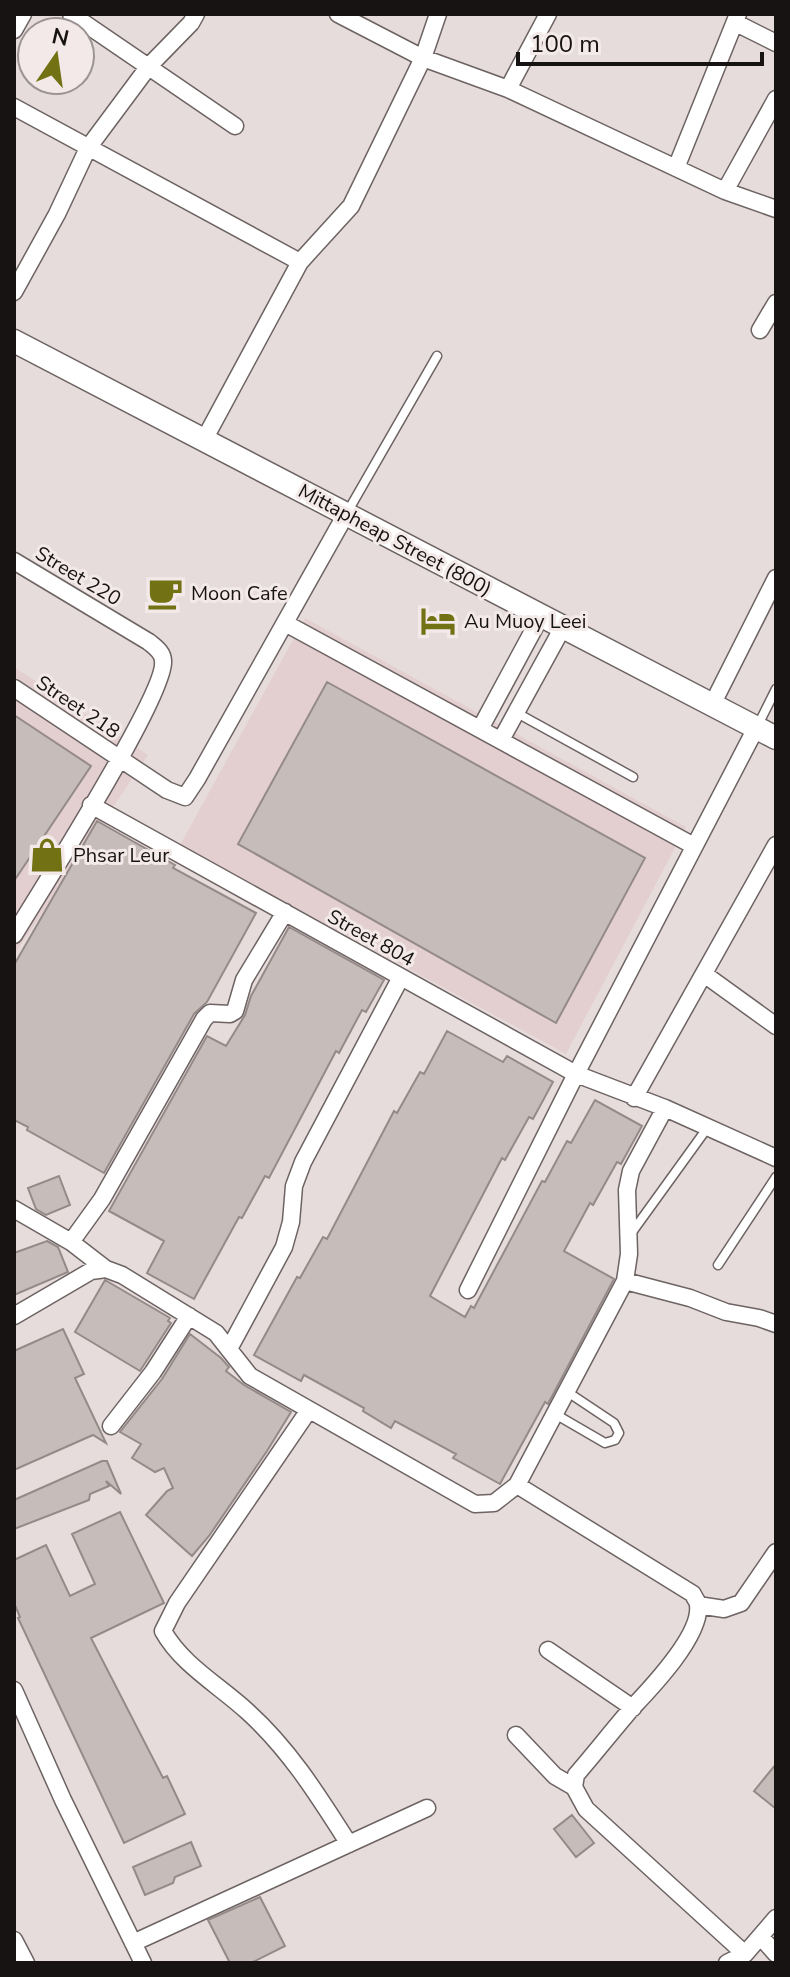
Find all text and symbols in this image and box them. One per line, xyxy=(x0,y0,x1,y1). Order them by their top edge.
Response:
north arrow xyxy=(16,16,96,96)
scale bar xyxy=(518,16,762,66)
text: N xyxy=(49,21,72,54)
text: 100 m xyxy=(530,28,600,60)
street label: Mittapheap Street (800) xyxy=(294,477,496,603)
street label: Street 220 xyxy=(30,540,126,612)
cafe icon: Moon Cafe xyxy=(146,574,184,612)
place label: Moon Cafe xyxy=(191,580,288,607)
hotel icon: Au Muoy Leei xyxy=(419,602,457,640)
place label: Au Muoy Leei xyxy=(464,608,586,635)
street label: Street 218 xyxy=(31,669,125,745)
shop icon: Phsar Leur xyxy=(28,836,66,874)
place label: Phsar Leur xyxy=(73,842,169,869)
street label: Street 804 xyxy=(323,903,419,973)

